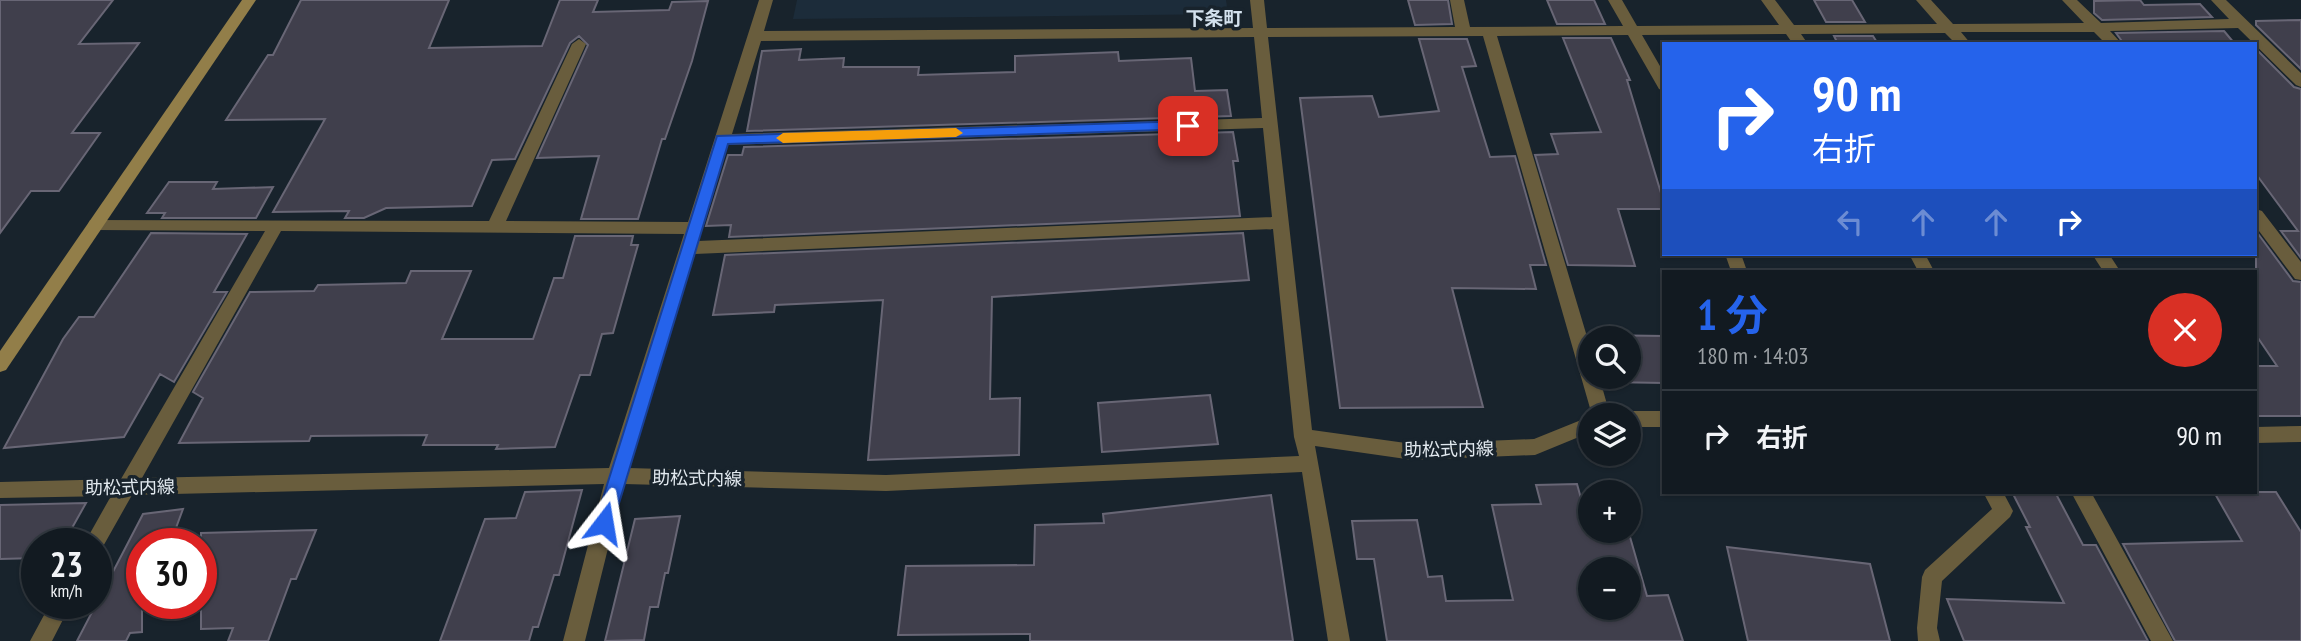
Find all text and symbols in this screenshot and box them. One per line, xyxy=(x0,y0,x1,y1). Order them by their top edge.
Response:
district label: 下条町 xyxy=(1185,6,1243,30)
text: 90 m xyxy=(1812,61,1901,125)
icon: right xyxy=(1697,70,1788,161)
pin xyxy=(1158,96,1218,156)
icon: arrive xyxy=(1169,107,1207,145)
text: 右折 xyxy=(1812,127,1876,169)
icon: left xyxy=(1831,203,1869,241)
icon: ahead xyxy=(1904,203,1942,241)
icon: ahead xyxy=(1977,203,2015,241)
icon: right xyxy=(2050,203,2088,241)
text: 1 分 xyxy=(1697,287,1768,342)
button: close xyxy=(2148,293,2222,367)
map controls xyxy=(1578,326,1641,620)
button: search xyxy=(1578,326,1641,389)
text: 180 m · 14:03 xyxy=(1697,341,1809,370)
button: layers xyxy=(1578,403,1641,466)
icon: right xyxy=(1697,417,1735,455)
text: 90 m xyxy=(2176,419,2222,452)
text: 右折 xyxy=(1756,421,1808,454)
street label: 助松式内線 xyxy=(1404,437,1494,461)
street label: 助松式内線 xyxy=(652,466,742,490)
street label: 助松式内線 xyxy=(85,475,175,499)
button: + xyxy=(1578,480,1641,543)
position arrow xyxy=(567,486,641,560)
speed limit sign: 30 xyxy=(126,528,217,619)
text: 23 xyxy=(50,541,83,587)
button: − xyxy=(1578,557,1641,620)
text: km/h xyxy=(51,579,82,602)

